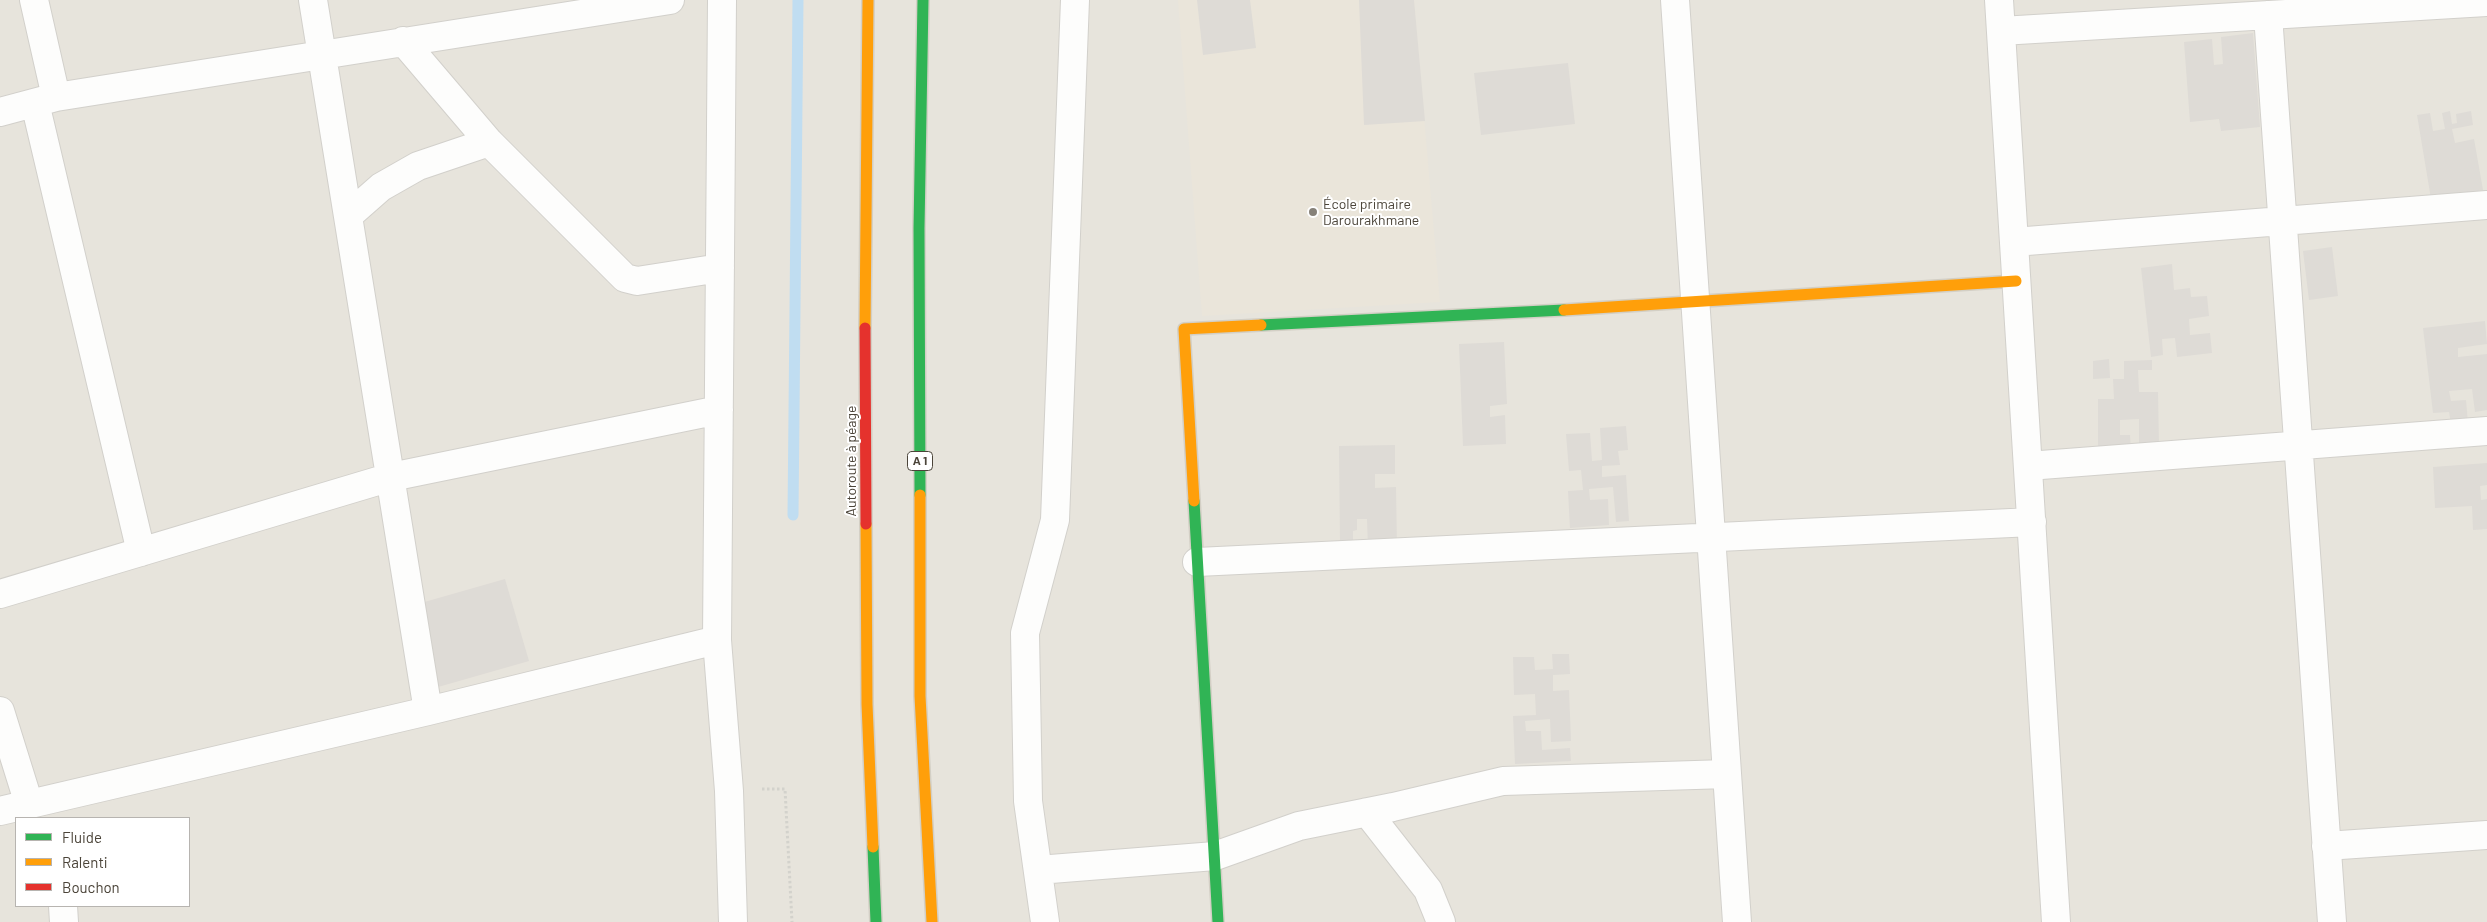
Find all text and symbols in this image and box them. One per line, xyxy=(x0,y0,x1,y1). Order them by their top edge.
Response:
place label: École primaire Darourakhmane xyxy=(1323,196,1419,228)
marker: École primaire Darourakhmane xyxy=(1307,206,1319,218)
street label: Autoroute à péage xyxy=(843,406,859,516)
road number: A 1 xyxy=(908,452,932,471)
legend xyxy=(15,817,190,907)
text: Fluide xyxy=(62,828,102,846)
text: Ralenti xyxy=(62,853,108,871)
text: Bouchon xyxy=(62,878,120,896)

